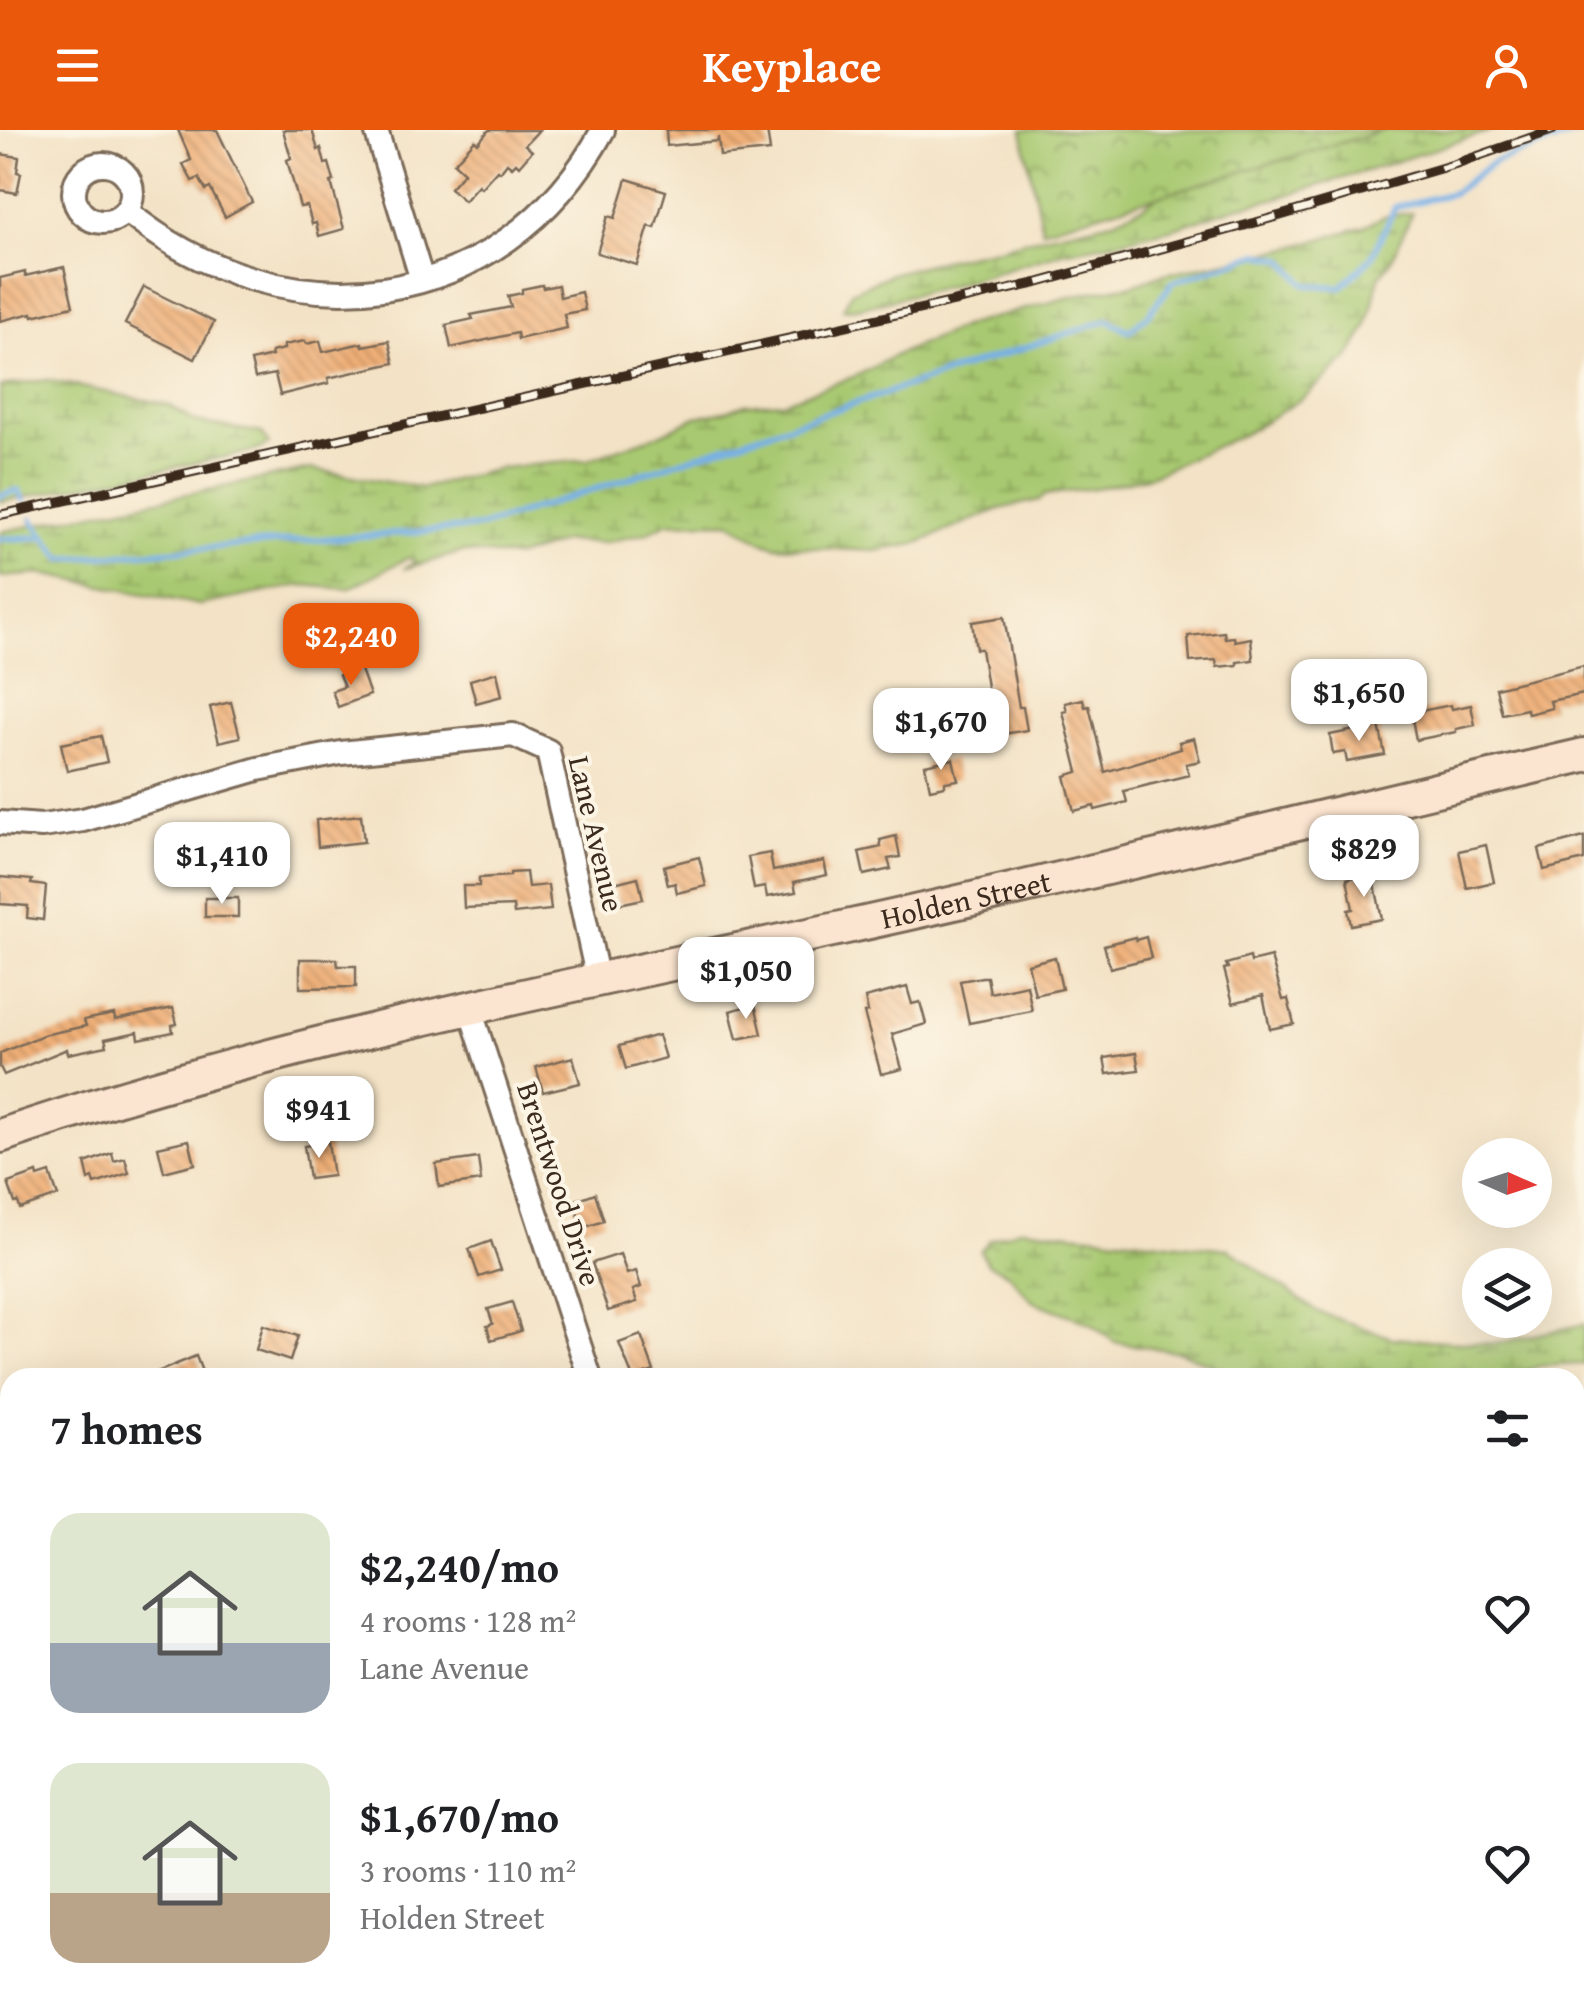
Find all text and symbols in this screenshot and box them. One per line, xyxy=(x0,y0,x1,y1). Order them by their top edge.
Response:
text: Keyplace xyxy=(702,33,882,98)
icon: menu xyxy=(50,38,105,93)
icon: person xyxy=(1479,38,1534,93)
pin: $2,240 xyxy=(270,603,432,688)
text: $2,240 xyxy=(305,612,397,659)
pin: $1,650 xyxy=(1278,659,1440,744)
text: $1,650 xyxy=(1313,668,1405,715)
pin: $1,670 xyxy=(860,688,1022,773)
text: $1,670 xyxy=(895,697,987,744)
street label: Lane Avenue xyxy=(558,752,636,916)
pin: $829 xyxy=(1305,815,1423,900)
pin: $1,410 xyxy=(141,822,303,907)
text: $829 xyxy=(1331,824,1397,871)
text: $1,410 xyxy=(176,831,268,878)
street label: Holden Street xyxy=(877,859,1056,940)
pin: $1,050 xyxy=(665,937,827,1022)
text: $1,050 xyxy=(700,946,792,993)
pin: $941 xyxy=(260,1076,378,1161)
street label: Brentwood Drive xyxy=(506,1076,614,1291)
text: $941 xyxy=(286,1085,352,1132)
north arrow xyxy=(1462,1138,1552,1228)
map controls xyxy=(1462,1138,1552,1338)
button: layers xyxy=(1462,1248,1552,1338)
text: 7 homes xyxy=(50,1398,203,1459)
icon: filters xyxy=(1480,1401,1535,1456)
text: $2,240/mo xyxy=(360,1536,559,1597)
icon: home xyxy=(130,1553,250,1673)
icon: heart xyxy=(1480,1586,1535,1641)
text: 4 rooms · 128 m² xyxy=(360,1597,576,1644)
text: Lane Avenue xyxy=(360,1644,529,1691)
text: $1,670/mo xyxy=(360,1786,559,1847)
icon: home xyxy=(130,1803,250,1923)
icon: heart xyxy=(1480,1836,1535,1891)
text: 3 rooms · 110 m² xyxy=(360,1847,576,1894)
text: Holden Street xyxy=(360,1894,545,1941)

